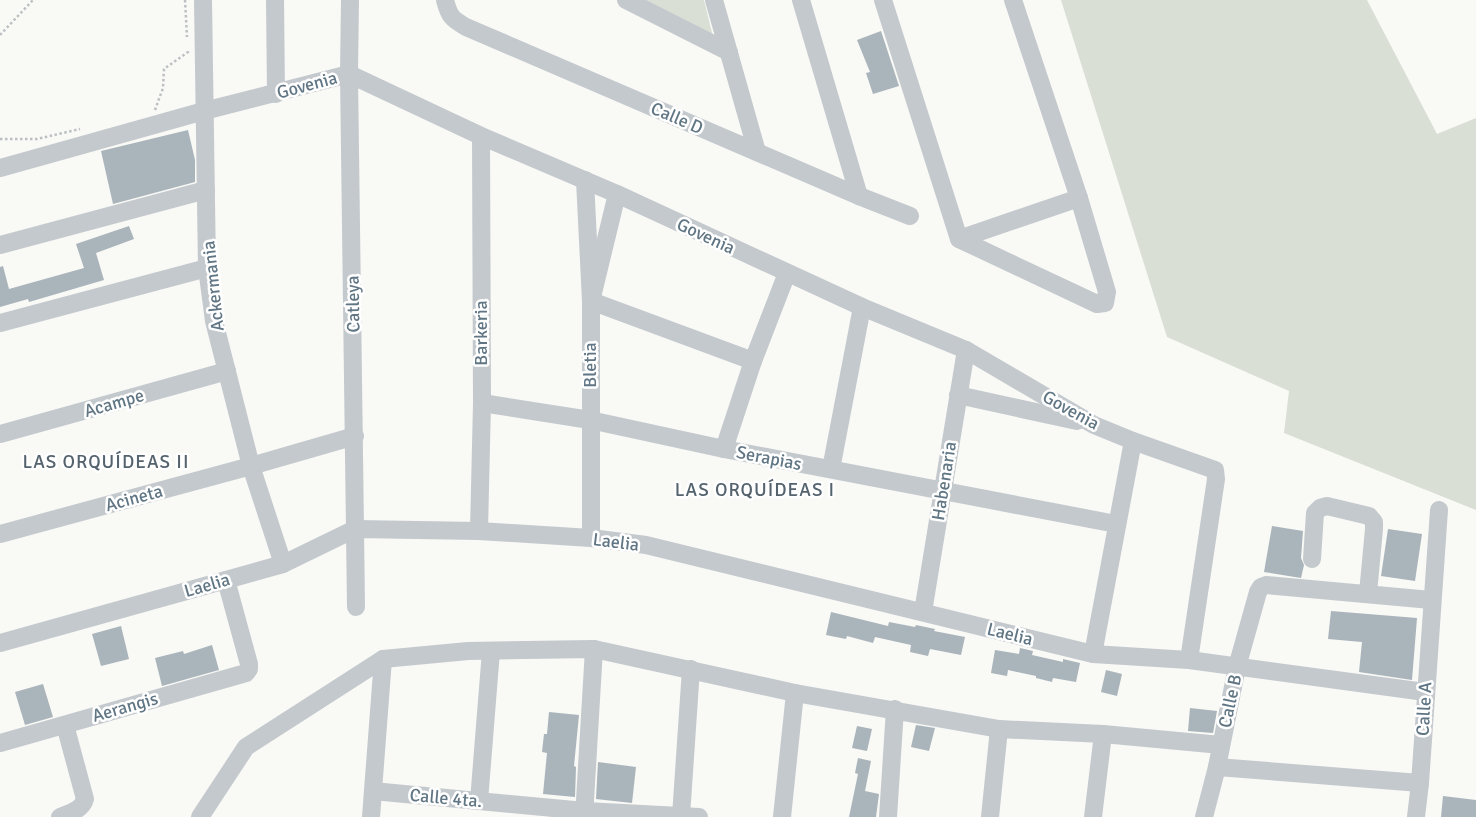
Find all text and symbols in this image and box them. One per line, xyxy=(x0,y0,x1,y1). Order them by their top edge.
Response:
street label: Govenia xyxy=(274,66,340,104)
street label: Calle D xyxy=(648,97,706,139)
street label: Govenia xyxy=(673,213,739,259)
street label: Ackermania xyxy=(197,240,229,332)
street label: Catleya xyxy=(342,275,364,333)
street label: Barkeria xyxy=(470,300,492,366)
street label: Bletia xyxy=(579,342,601,388)
street label: Acampe xyxy=(81,384,147,422)
street label: Govenia xyxy=(1039,385,1103,435)
street label: Habenaria xyxy=(927,440,961,522)
street label: Serapias xyxy=(734,441,804,475)
district label: LAS ORQUÍDEAS II xyxy=(23,450,189,474)
district label: LAS ORQUÍDEAS I xyxy=(675,478,835,502)
street label: Acineta xyxy=(103,480,165,516)
street label: Laelia xyxy=(592,528,640,556)
street label: Laelia xyxy=(182,568,232,602)
street label: Laelia xyxy=(985,618,1035,650)
street label: Calle B xyxy=(1214,672,1246,730)
street label: Calle A xyxy=(1412,681,1436,737)
street label: Aerangis xyxy=(90,687,161,727)
street label: Calle 4ta. xyxy=(409,784,483,812)

